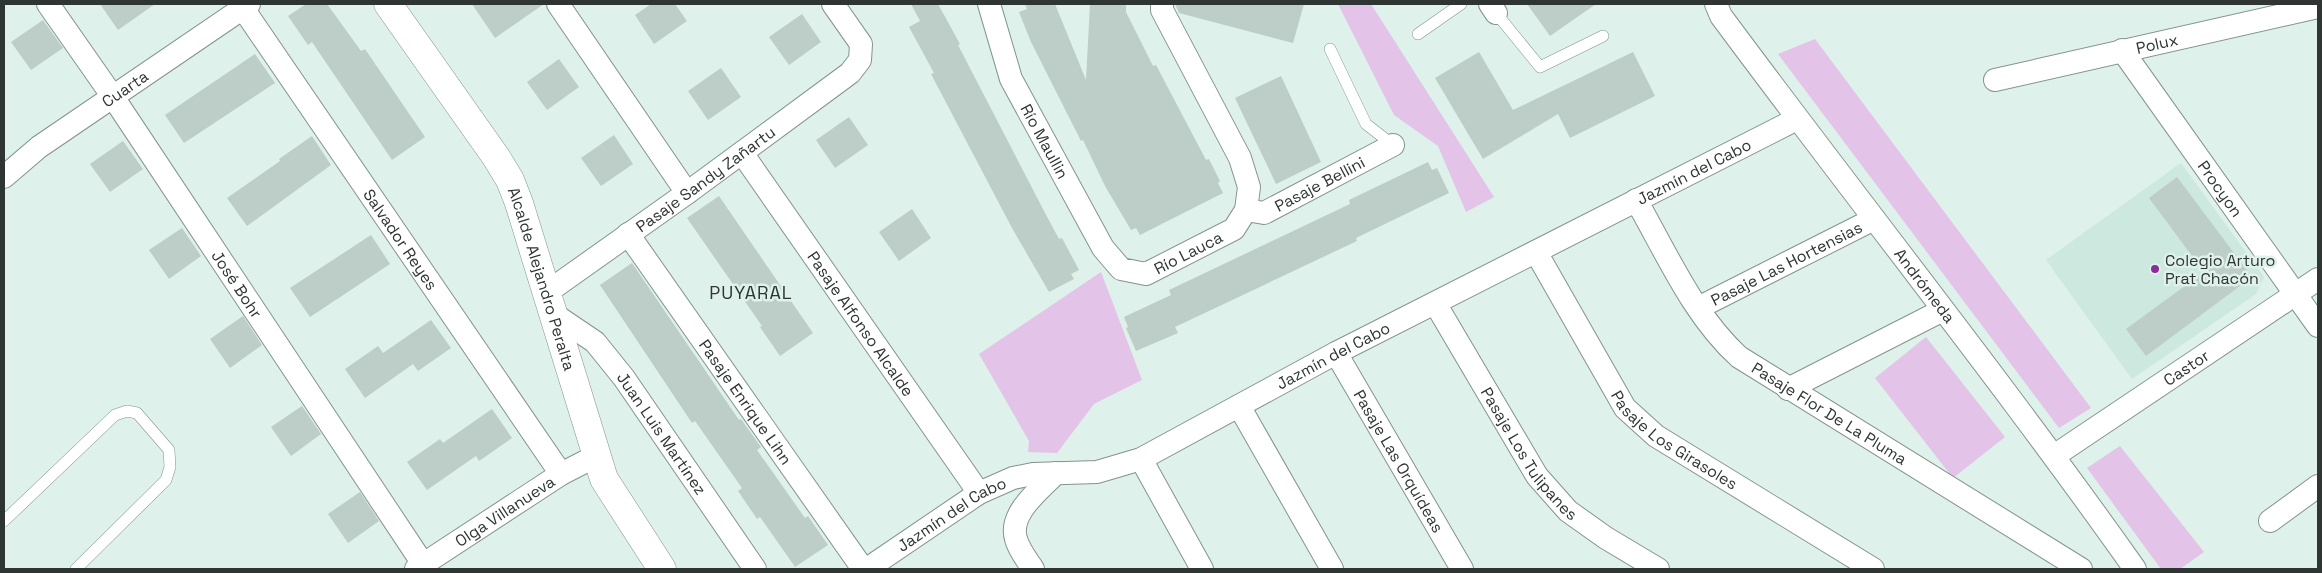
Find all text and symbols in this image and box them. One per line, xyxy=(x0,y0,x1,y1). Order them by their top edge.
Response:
street label: Polux xyxy=(2134,28,2180,58)
street label: Cuarta xyxy=(98,65,152,112)
street label: Río Maullin xyxy=(1016,100,1074,182)
street label: Pasaje Sandy Zañartu xyxy=(632,121,779,237)
street label: Jazmín del Cabo xyxy=(1633,134,1755,209)
street label: Pasaje Bellini xyxy=(1271,151,1368,216)
street label: Procyon xyxy=(2193,156,2248,221)
street label: Alcalde Alejandro Peralta xyxy=(503,184,580,373)
street label: Salvador Reyes xyxy=(359,185,443,294)
street label: Pasaje Las Hortensias xyxy=(1707,216,1866,310)
street label: Río Lauca xyxy=(1150,226,1226,279)
street label: Andrómeda xyxy=(1890,244,1960,327)
street label: José Bohr xyxy=(207,246,267,322)
street label: Pasaje Alfonso Alcalde xyxy=(803,247,919,400)
place label: Colegio Arturo Prat Chacón xyxy=(2165,250,2275,289)
marker: Colegio Arturo Prat Chacón xyxy=(2149,263,2161,275)
district label: PUYARAL xyxy=(709,281,793,304)
street label: Jazmín del Cabo xyxy=(1272,317,1393,394)
street label: Pasaje Enrique Lihn xyxy=(694,335,797,469)
street label: Castor xyxy=(2159,345,2213,390)
street label: Pasaje Flor De La Pluma xyxy=(1748,357,1911,469)
street label: Juan Luis Martínez xyxy=(612,367,711,499)
street label: Pasaje Los Tulipanes xyxy=(1476,383,1582,525)
street label: Pasaje Las Orquídeas xyxy=(1349,386,1449,536)
street label: Pasaje Los Girasoles xyxy=(1607,386,1741,494)
street label: Olga Villanueva xyxy=(451,471,559,551)
street label: Jazmín del Cabo xyxy=(893,472,1009,556)

